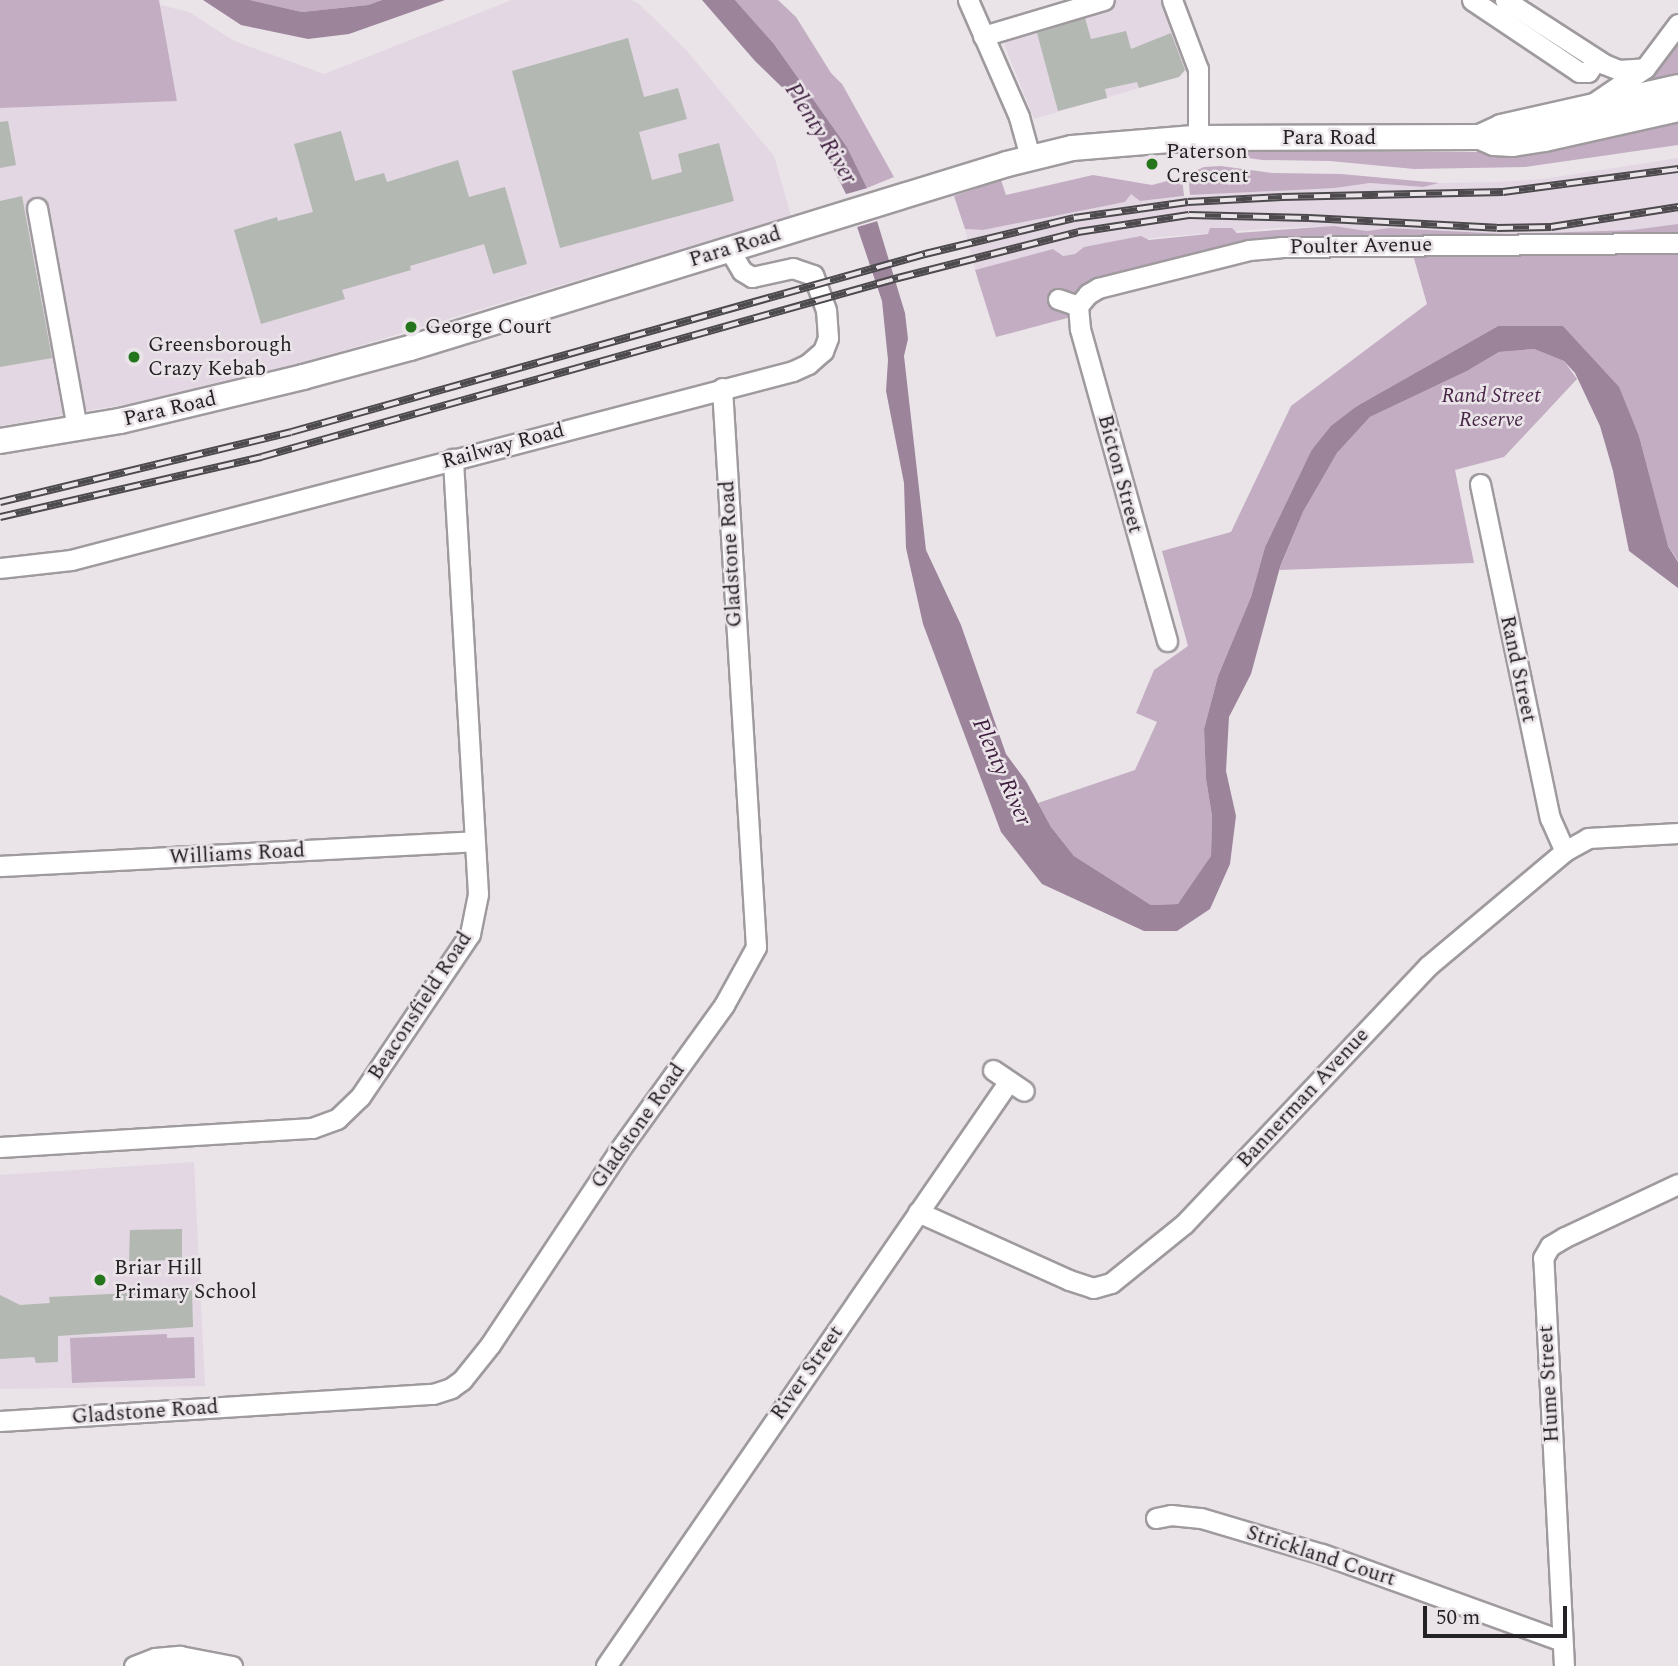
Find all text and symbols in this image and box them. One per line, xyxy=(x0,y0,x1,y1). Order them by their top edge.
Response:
water label: Plenty River xyxy=(778,78,862,190)
street label: Para Road xyxy=(1282,125,1376,151)
place label: Paterson Crescent xyxy=(1166,139,1249,189)
marker: Paterson Crescent xyxy=(1144,156,1160,172)
street label: Para Road xyxy=(686,221,784,273)
street label: Poulter Avenue xyxy=(1289,232,1433,260)
place label: George Court xyxy=(425,314,552,340)
marker: George Court xyxy=(403,319,419,335)
place label: Greensborough Crazy Kebab xyxy=(148,332,292,382)
marker: Greensborough Crazy Kebab xyxy=(126,349,142,365)
park label: Rand Street Reserve xyxy=(1441,383,1541,433)
street label: Para Road xyxy=(121,386,219,432)
street label: Bicton Street xyxy=(1092,412,1148,536)
street label: Railway Road xyxy=(439,418,567,474)
street label: Gladstone Road xyxy=(715,480,747,628)
street label: Rand Street xyxy=(1494,613,1542,725)
water label: Plenty River xyxy=(965,714,1037,830)
street label: Williams Road xyxy=(168,838,306,870)
street label: Beaconsfield Road xyxy=(363,927,477,1085)
street label: Bannerman Avenue xyxy=(1232,1023,1374,1173)
street label: Gladstone Road xyxy=(586,1059,690,1193)
place label: Briar Hill Primary School xyxy=(114,1255,257,1305)
marker: Briar Hill Primary School xyxy=(92,1272,108,1288)
street label: River Street xyxy=(765,1321,849,1425)
street label: Hume Street xyxy=(1533,1325,1565,1443)
street label: Gladstone Road xyxy=(71,1394,219,1430)
street label: Strickland Court xyxy=(1243,1520,1399,1592)
scale bar xyxy=(1426,1592,1570,1636)
text: 50 m xyxy=(1436,1602,1480,1634)

